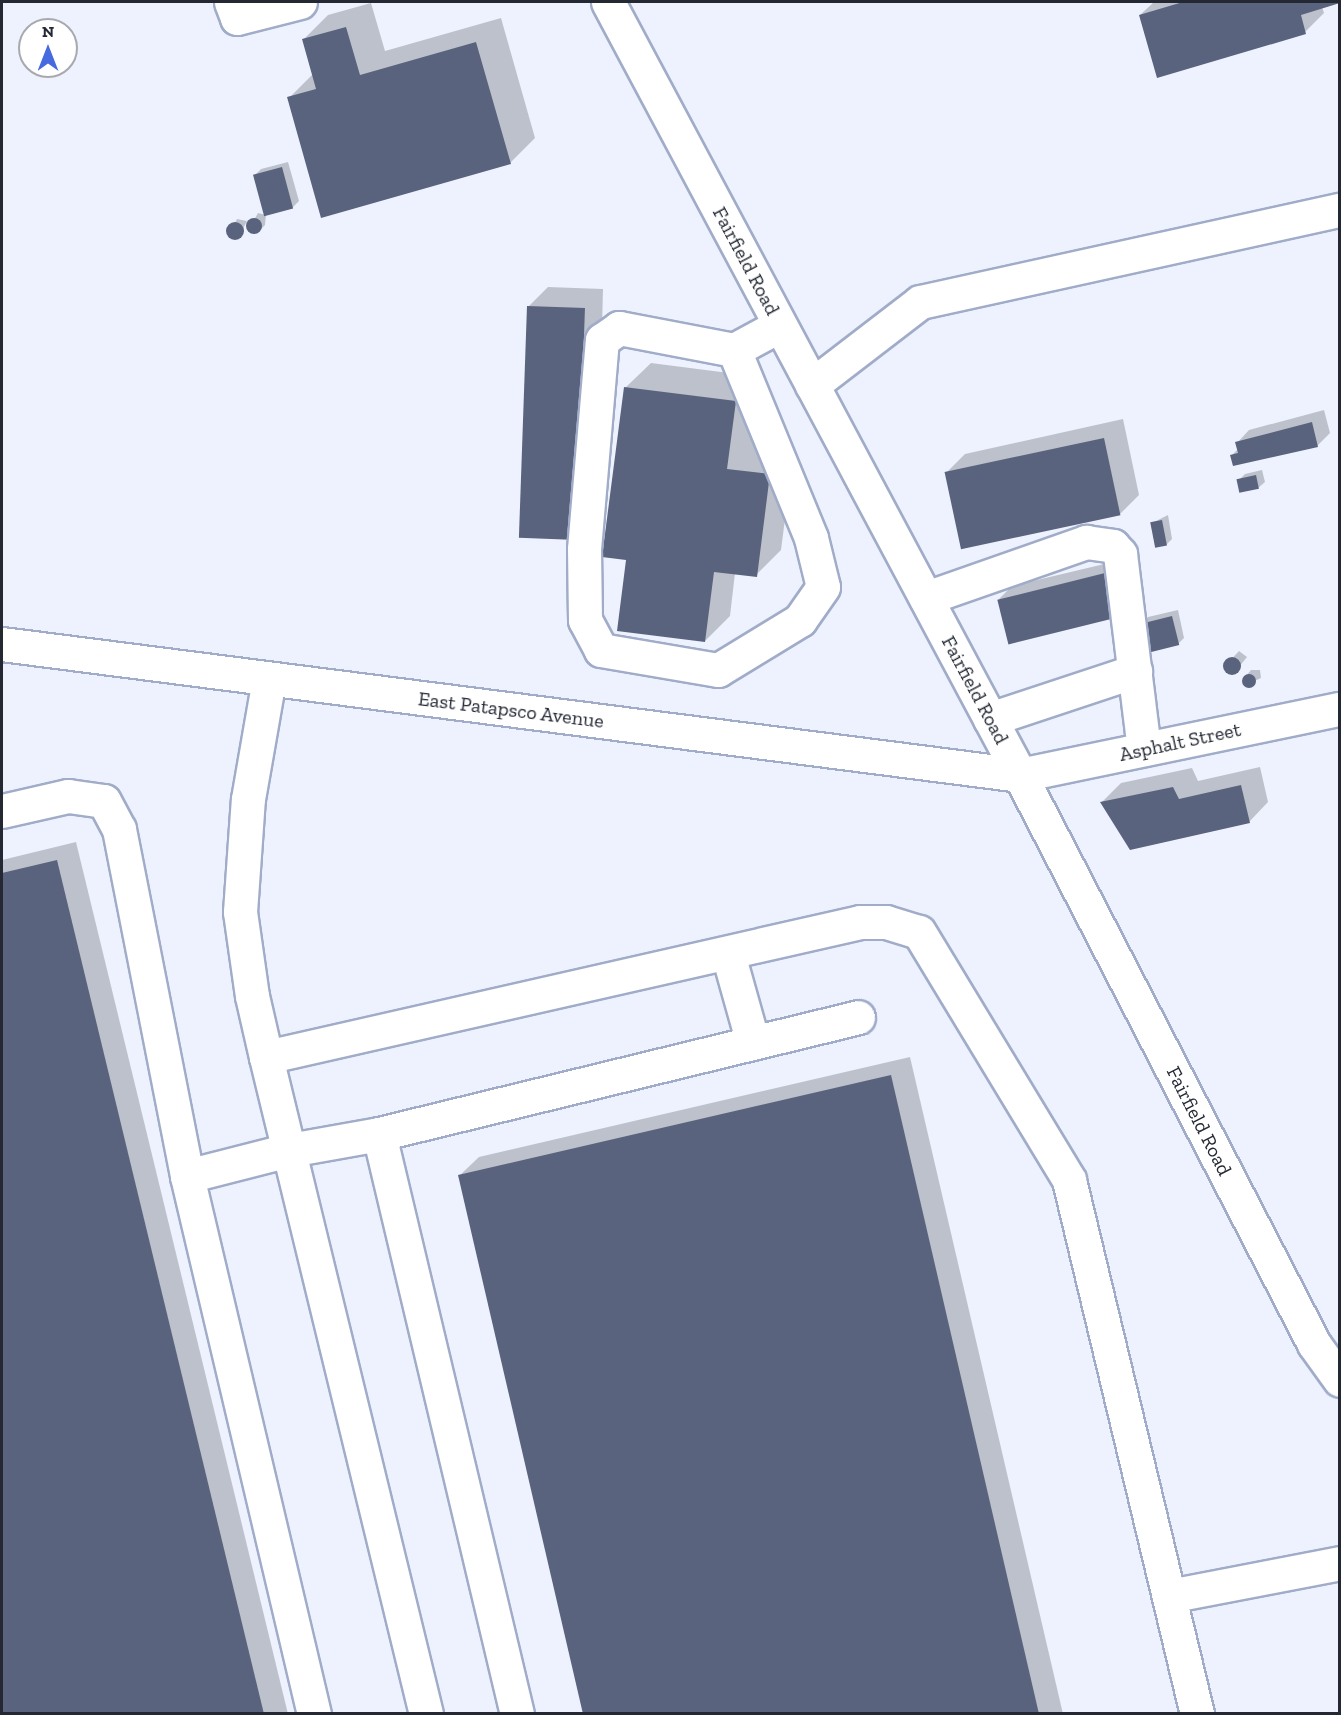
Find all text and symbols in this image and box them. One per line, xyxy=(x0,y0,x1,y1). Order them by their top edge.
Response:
north arrow xyxy=(18,18,78,78)
text: N xyxy=(42,22,54,41)
street label: Fairfield Road xyxy=(707,203,785,319)
street label: Fairfield Road xyxy=(936,632,1014,748)
street label: East Patapsco Avenue xyxy=(417,687,605,733)
street label: Asphalt Street xyxy=(1117,717,1243,767)
street label: Fairfield Road xyxy=(1161,1062,1237,1180)

